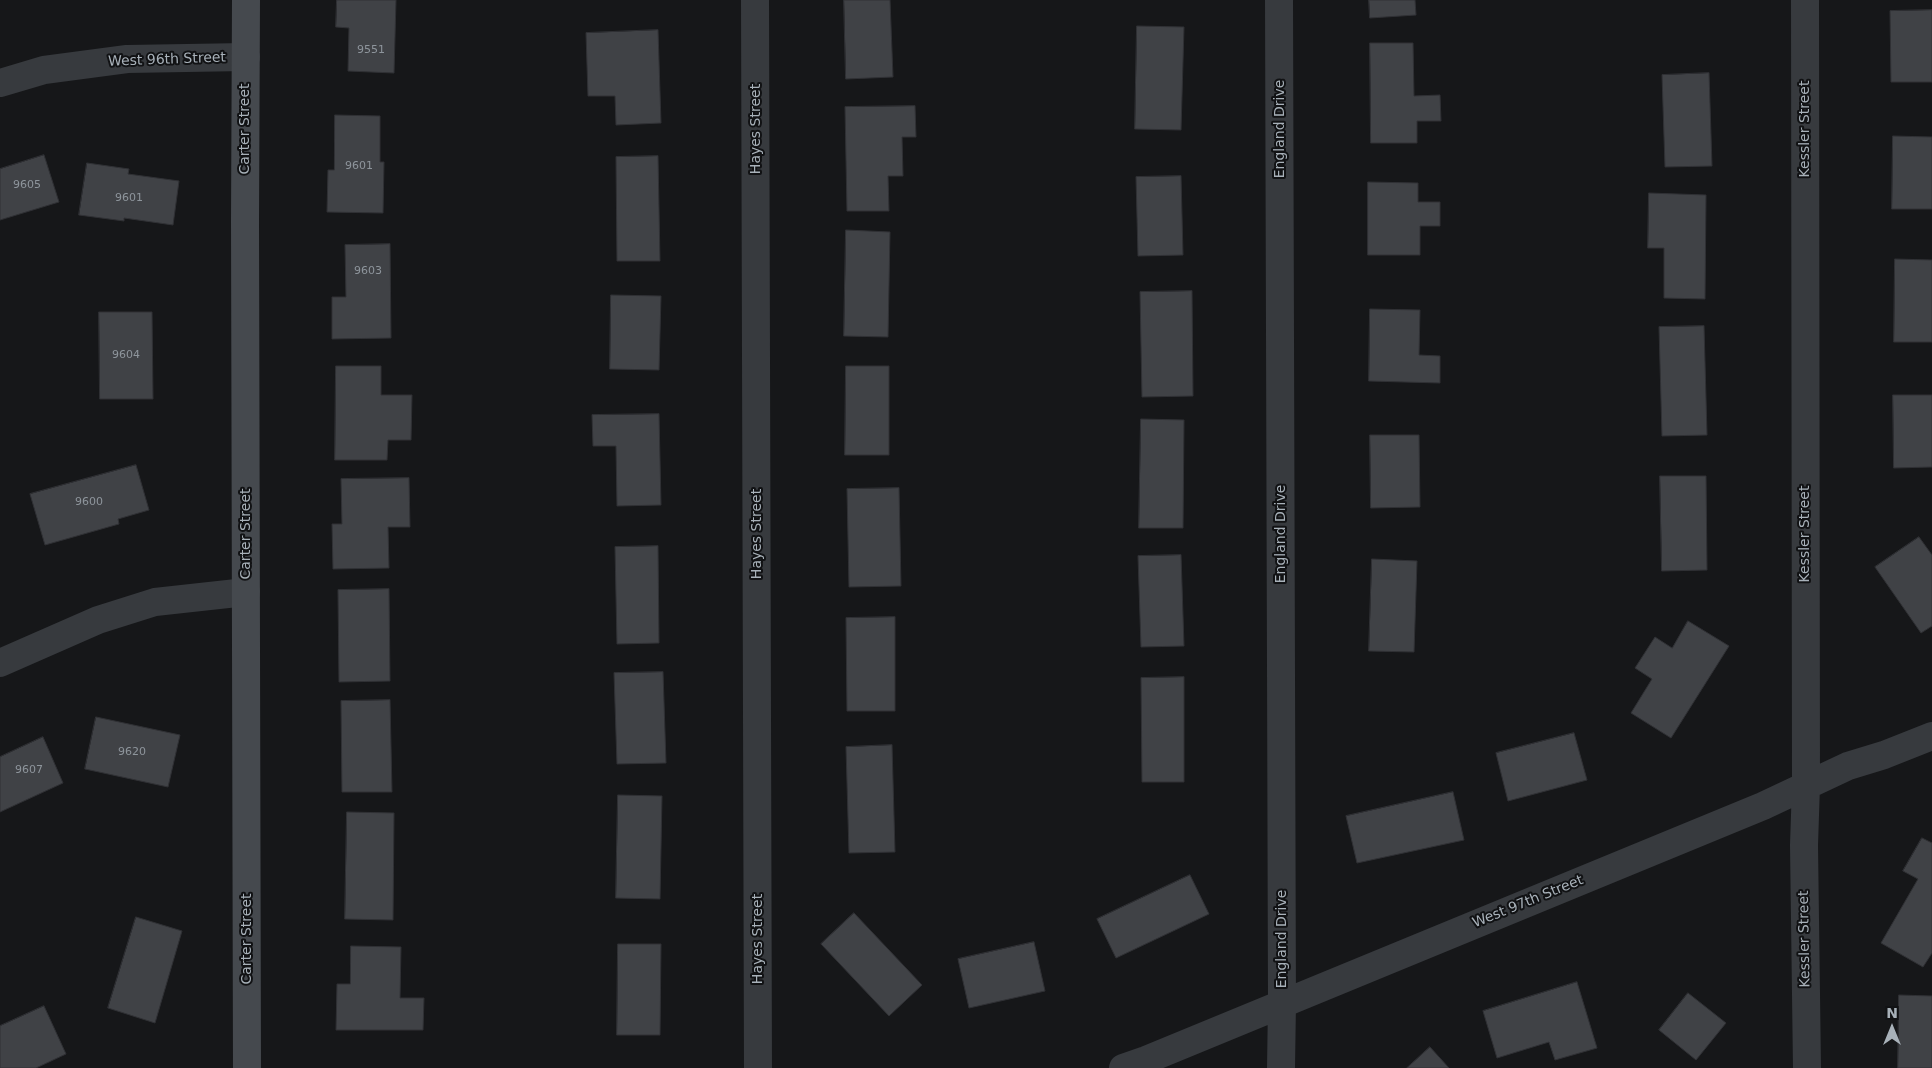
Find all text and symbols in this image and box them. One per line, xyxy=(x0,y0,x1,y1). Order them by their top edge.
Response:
house number: 9551 xyxy=(357,43,385,57)
street label: West 96th Street xyxy=(108,50,226,70)
street label: England Drive xyxy=(1272,80,1288,178)
street label: Kessler Street xyxy=(1797,81,1813,177)
street label: Carter Street xyxy=(237,84,253,174)
street label: Hayes Street xyxy=(748,84,764,174)
house number: 9601 xyxy=(345,159,373,173)
house number: 9605 xyxy=(13,178,41,192)
house number: 9601 xyxy=(115,191,143,205)
house number: 9603 xyxy=(354,264,382,278)
house number: 9604 xyxy=(112,348,140,362)
street label: England Drive xyxy=(1273,485,1289,583)
street label: Kessler Street xyxy=(1797,486,1813,582)
street label: Carter Street xyxy=(238,489,254,579)
street label: Hayes Street xyxy=(749,489,765,579)
house number: 9600 xyxy=(75,495,103,509)
house number: 9620 xyxy=(118,745,146,759)
house number: 9607 xyxy=(15,763,43,777)
street label: West 97th Street xyxy=(1470,872,1586,932)
street label: England Drive xyxy=(1274,890,1290,988)
street label: Kessler Street xyxy=(1796,890,1814,988)
street label: Carter Street xyxy=(239,894,255,984)
street label: Hayes Street xyxy=(750,894,766,984)
north arrow xyxy=(1867,1003,1917,1053)
text: N xyxy=(1886,1005,1898,1021)

